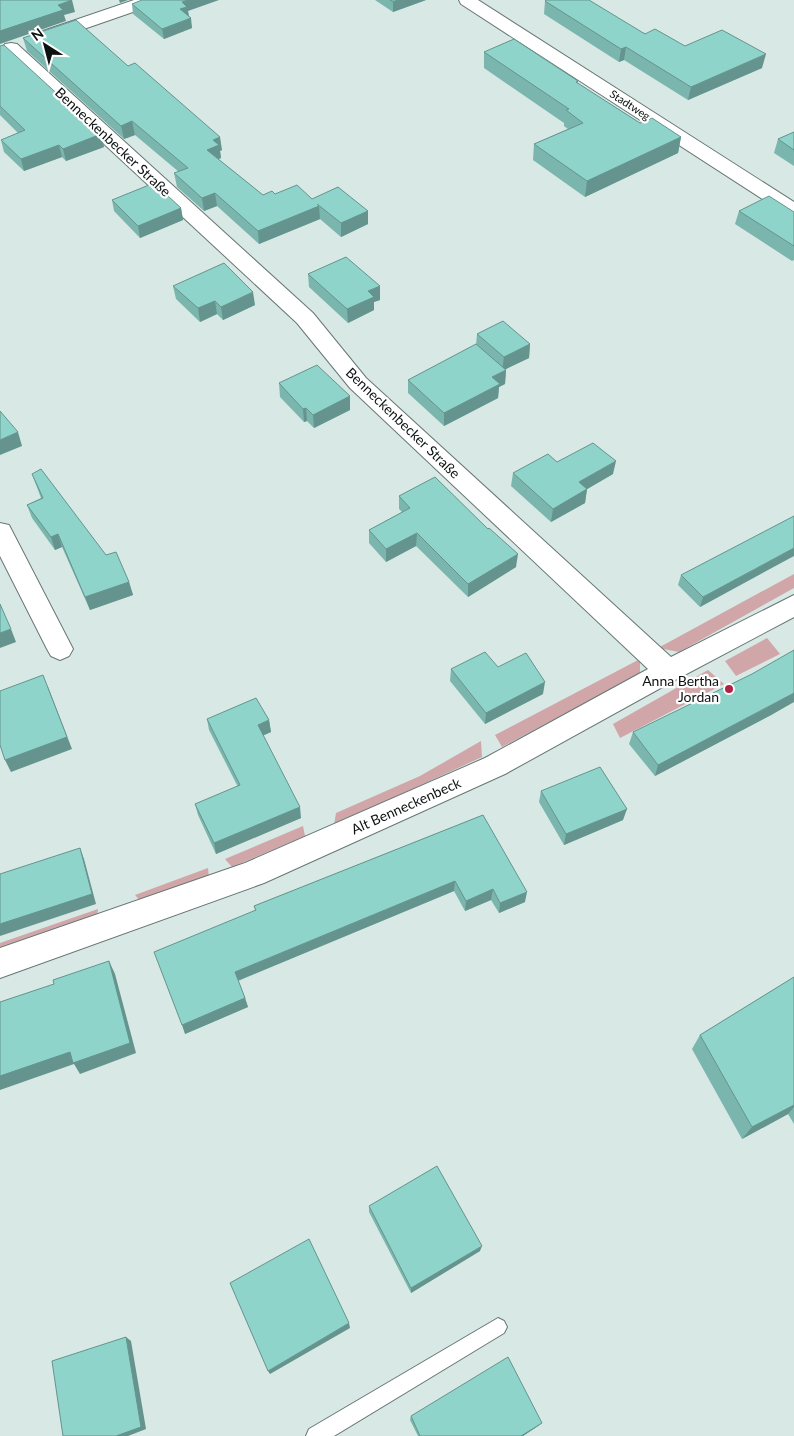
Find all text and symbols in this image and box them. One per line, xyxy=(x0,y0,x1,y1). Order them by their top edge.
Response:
north arrow xyxy=(20,20,70,70)
text: N xyxy=(28,24,46,44)
street label: Benneckenbecker Straße xyxy=(52,84,175,200)
street label: Stadtweg xyxy=(608,87,653,123)
street label: Benneckenbecker Straße xyxy=(343,364,464,482)
place label: Anna Bertha Jordan xyxy=(642,672,719,705)
marker: Anna Bertha Jordan xyxy=(723,683,735,695)
street label: Alt Benneckenbeck xyxy=(348,773,464,837)

